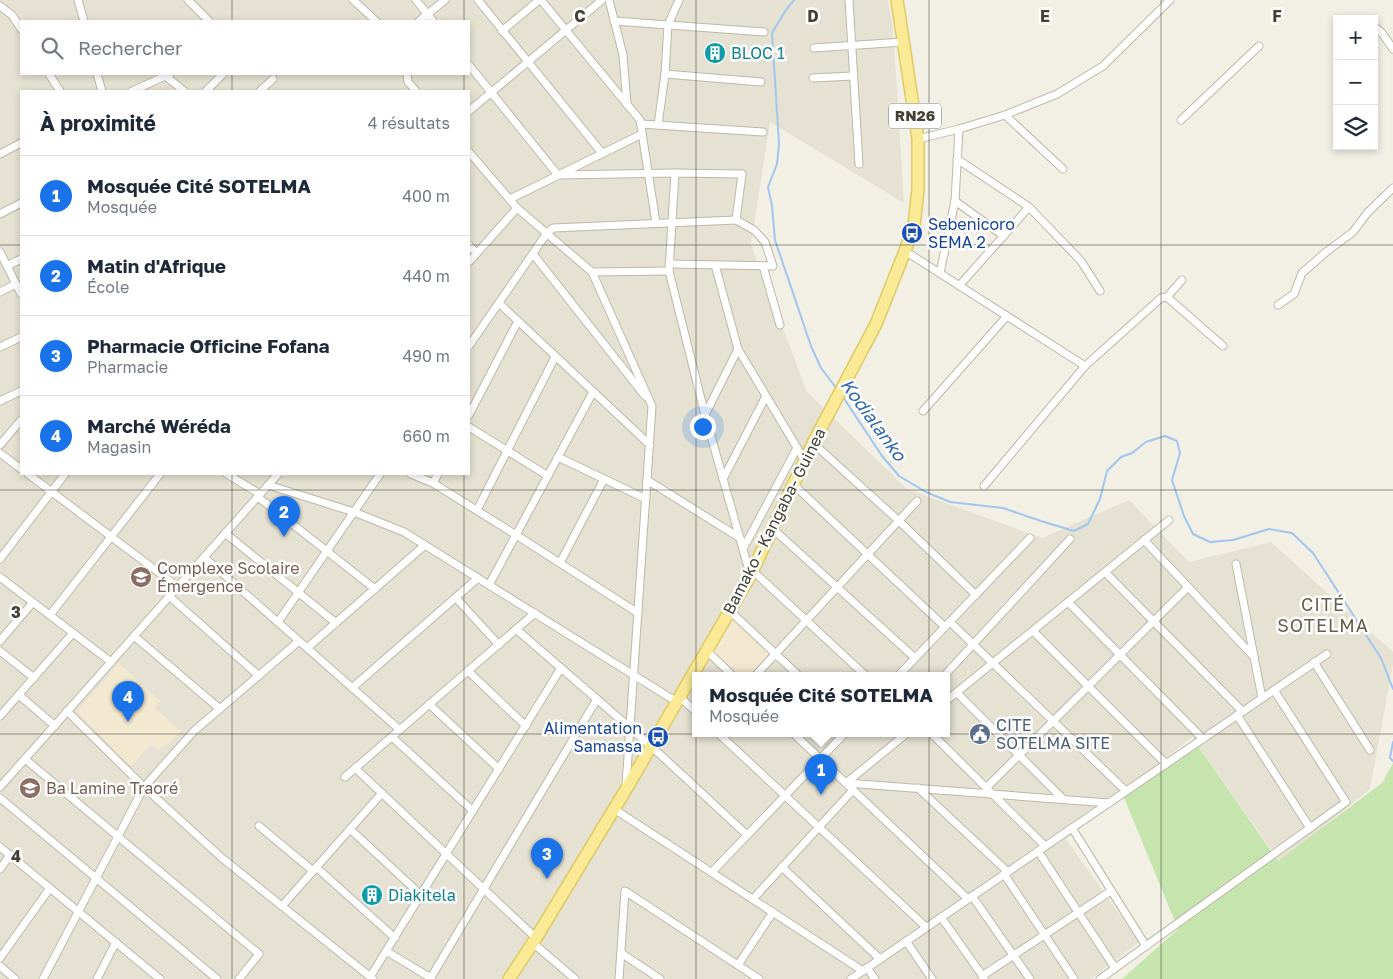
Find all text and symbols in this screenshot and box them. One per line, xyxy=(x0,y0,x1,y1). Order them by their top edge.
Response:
text: C xyxy=(574,6,586,26)
text: D xyxy=(807,6,819,26)
text: E xyxy=(1040,6,1050,26)
text: F xyxy=(1272,6,1282,26)
map controls xyxy=(1333,15,1378,150)
button: + xyxy=(1333,15,1378,60)
search box xyxy=(20,20,470,75)
icon: search xyxy=(38,34,66,62)
text: Rechercher xyxy=(78,36,183,59)
building icon: BLOC 1 xyxy=(703,41,727,65)
place label: BLOC 1 xyxy=(731,43,785,63)
button: − xyxy=(1333,60,1378,105)
road number: RN26 xyxy=(889,104,941,128)
button: layers xyxy=(1333,105,1378,150)
text: À proximité xyxy=(40,110,156,136)
text: 4 résultats xyxy=(368,113,450,133)
text: Mosquée Cité SOTELMA xyxy=(87,174,311,197)
text: 1 xyxy=(52,186,60,206)
text: 400 m xyxy=(402,186,450,206)
text: Mosquée xyxy=(87,197,157,217)
place label: Sebenicoro SEMA 2 xyxy=(928,214,1015,252)
bus stop icon: Sebenicoro SEMA 2 xyxy=(900,221,924,245)
text: Matin d'Afrique xyxy=(87,254,226,277)
text: 2 xyxy=(51,266,61,286)
text: 440 m xyxy=(402,266,450,286)
text: École xyxy=(87,277,129,297)
text: Pharmacie Officine Fofana xyxy=(87,334,330,357)
text: 3 xyxy=(51,346,61,366)
text: 490 m xyxy=(402,346,450,366)
text: Pharmacie xyxy=(87,357,168,377)
water label: Kodialanko xyxy=(837,374,912,466)
text: Marché Wéréda xyxy=(87,414,231,437)
your location xyxy=(690,414,716,440)
street label: Bamako - Kangaba- Guinea xyxy=(718,425,830,617)
text: 4 xyxy=(51,426,61,446)
text: 660 m xyxy=(403,426,450,446)
text: Magasin xyxy=(87,437,151,457)
pin: 2 xyxy=(268,496,300,537)
place label: Complexe Scolaire Émergence xyxy=(157,558,300,596)
school or university icon: Complexe Scolaire Émergence xyxy=(129,565,153,589)
district label: CITÉ SOTELMA xyxy=(1277,593,1369,636)
text: 3 xyxy=(11,602,21,622)
popup xyxy=(692,672,950,737)
pin: 4 xyxy=(112,681,144,722)
text: Mosquée Cité SOTELMA xyxy=(709,683,933,706)
text: Mosquée xyxy=(709,706,779,726)
place label: CITE SOTELMA SITE xyxy=(996,715,1110,753)
place label: Alimentation Samassa xyxy=(544,718,642,756)
public building icon: CITE SOTELMA SITE xyxy=(968,722,992,746)
bus stop icon: Alimentation Samassa xyxy=(646,725,670,749)
pin: 1 xyxy=(805,754,837,795)
school or university icon: Ba Lamine Traoré xyxy=(18,776,42,800)
place label: Ba Lamine Traoré xyxy=(46,778,178,798)
pin: 3 xyxy=(531,838,563,879)
text: 4 xyxy=(11,846,21,866)
building icon: Diakitela xyxy=(360,883,384,907)
place label: Diakitela xyxy=(388,885,456,905)

